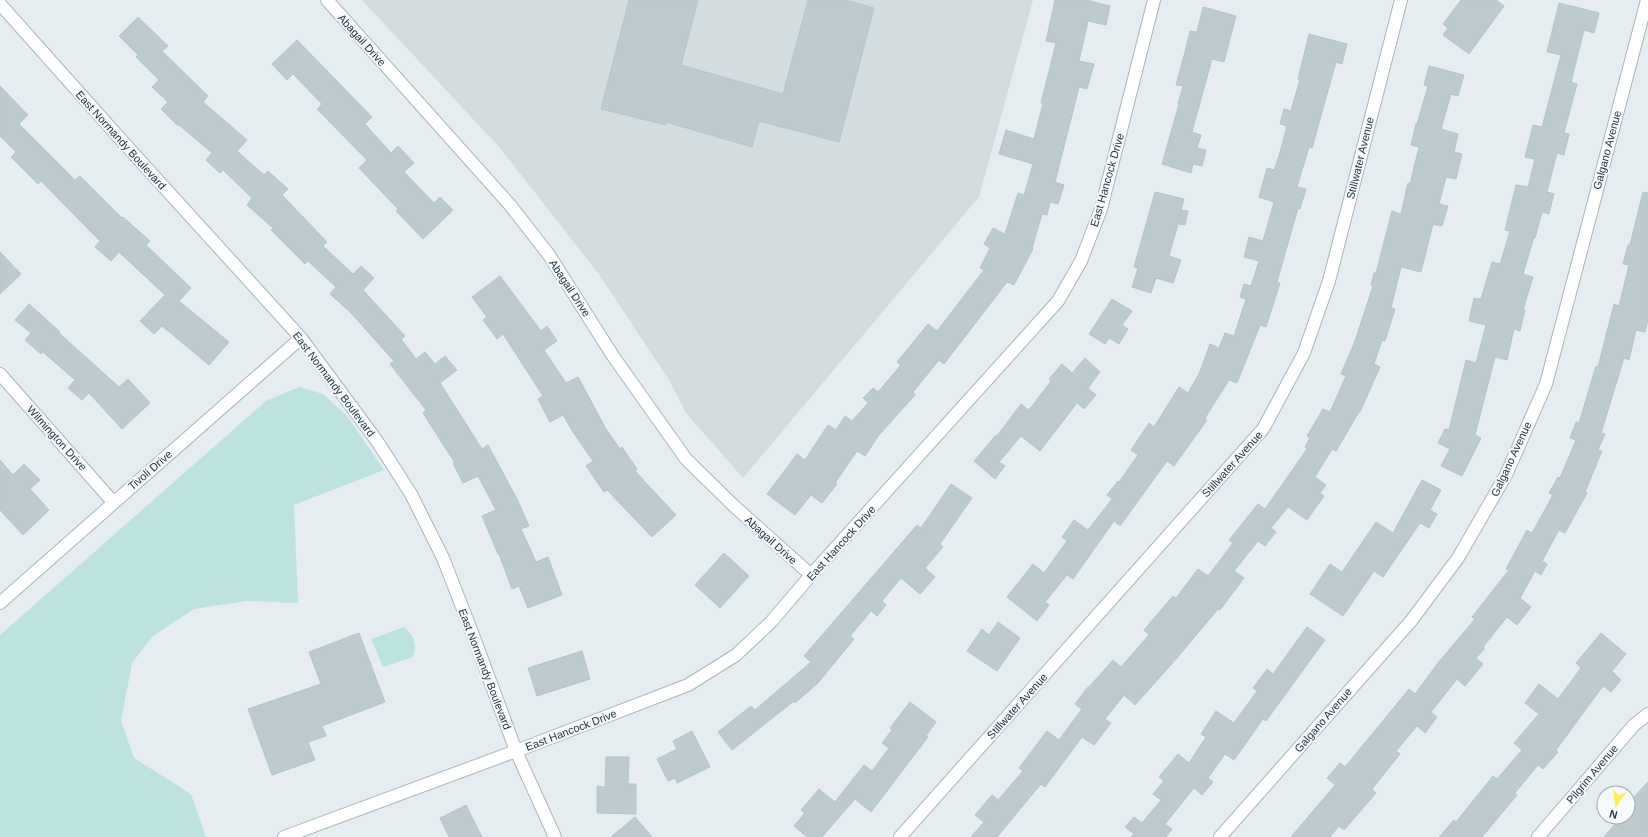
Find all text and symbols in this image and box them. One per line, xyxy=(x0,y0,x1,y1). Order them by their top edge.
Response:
street label: Abagail Drive xyxy=(336,12,388,68)
street label: East Normandy Boulevard xyxy=(74,88,168,192)
street label: Galgano Avenue xyxy=(1591,109,1623,191)
street label: Stillwater Avenue xyxy=(1344,116,1376,200)
street label: East Hancock Drive xyxy=(1088,132,1126,228)
street label: Abagail Drive xyxy=(547,257,593,319)
street label: East Normandy Boulevard xyxy=(291,329,377,439)
street label: Wilmington Drive xyxy=(25,403,89,473)
street label: Galgano Avenue xyxy=(1488,420,1534,498)
street label: Stillwater Avenue xyxy=(1199,429,1265,499)
street label: Tivoli Drive xyxy=(126,448,174,492)
street label: East Hancock Drive xyxy=(804,503,878,583)
street label: Abagail Drive xyxy=(743,514,799,566)
street label: East Normandy Boulevard xyxy=(456,607,514,731)
street label: Stillwater Avenue xyxy=(984,671,1050,741)
street label: Galgano Avenue xyxy=(1292,685,1354,755)
street label: East Hancock Drive xyxy=(524,707,618,753)
street label: Pilgrim Avenue xyxy=(1564,742,1620,806)
north arrow xyxy=(1596,785,1636,825)
text: N xyxy=(1608,808,1619,821)

